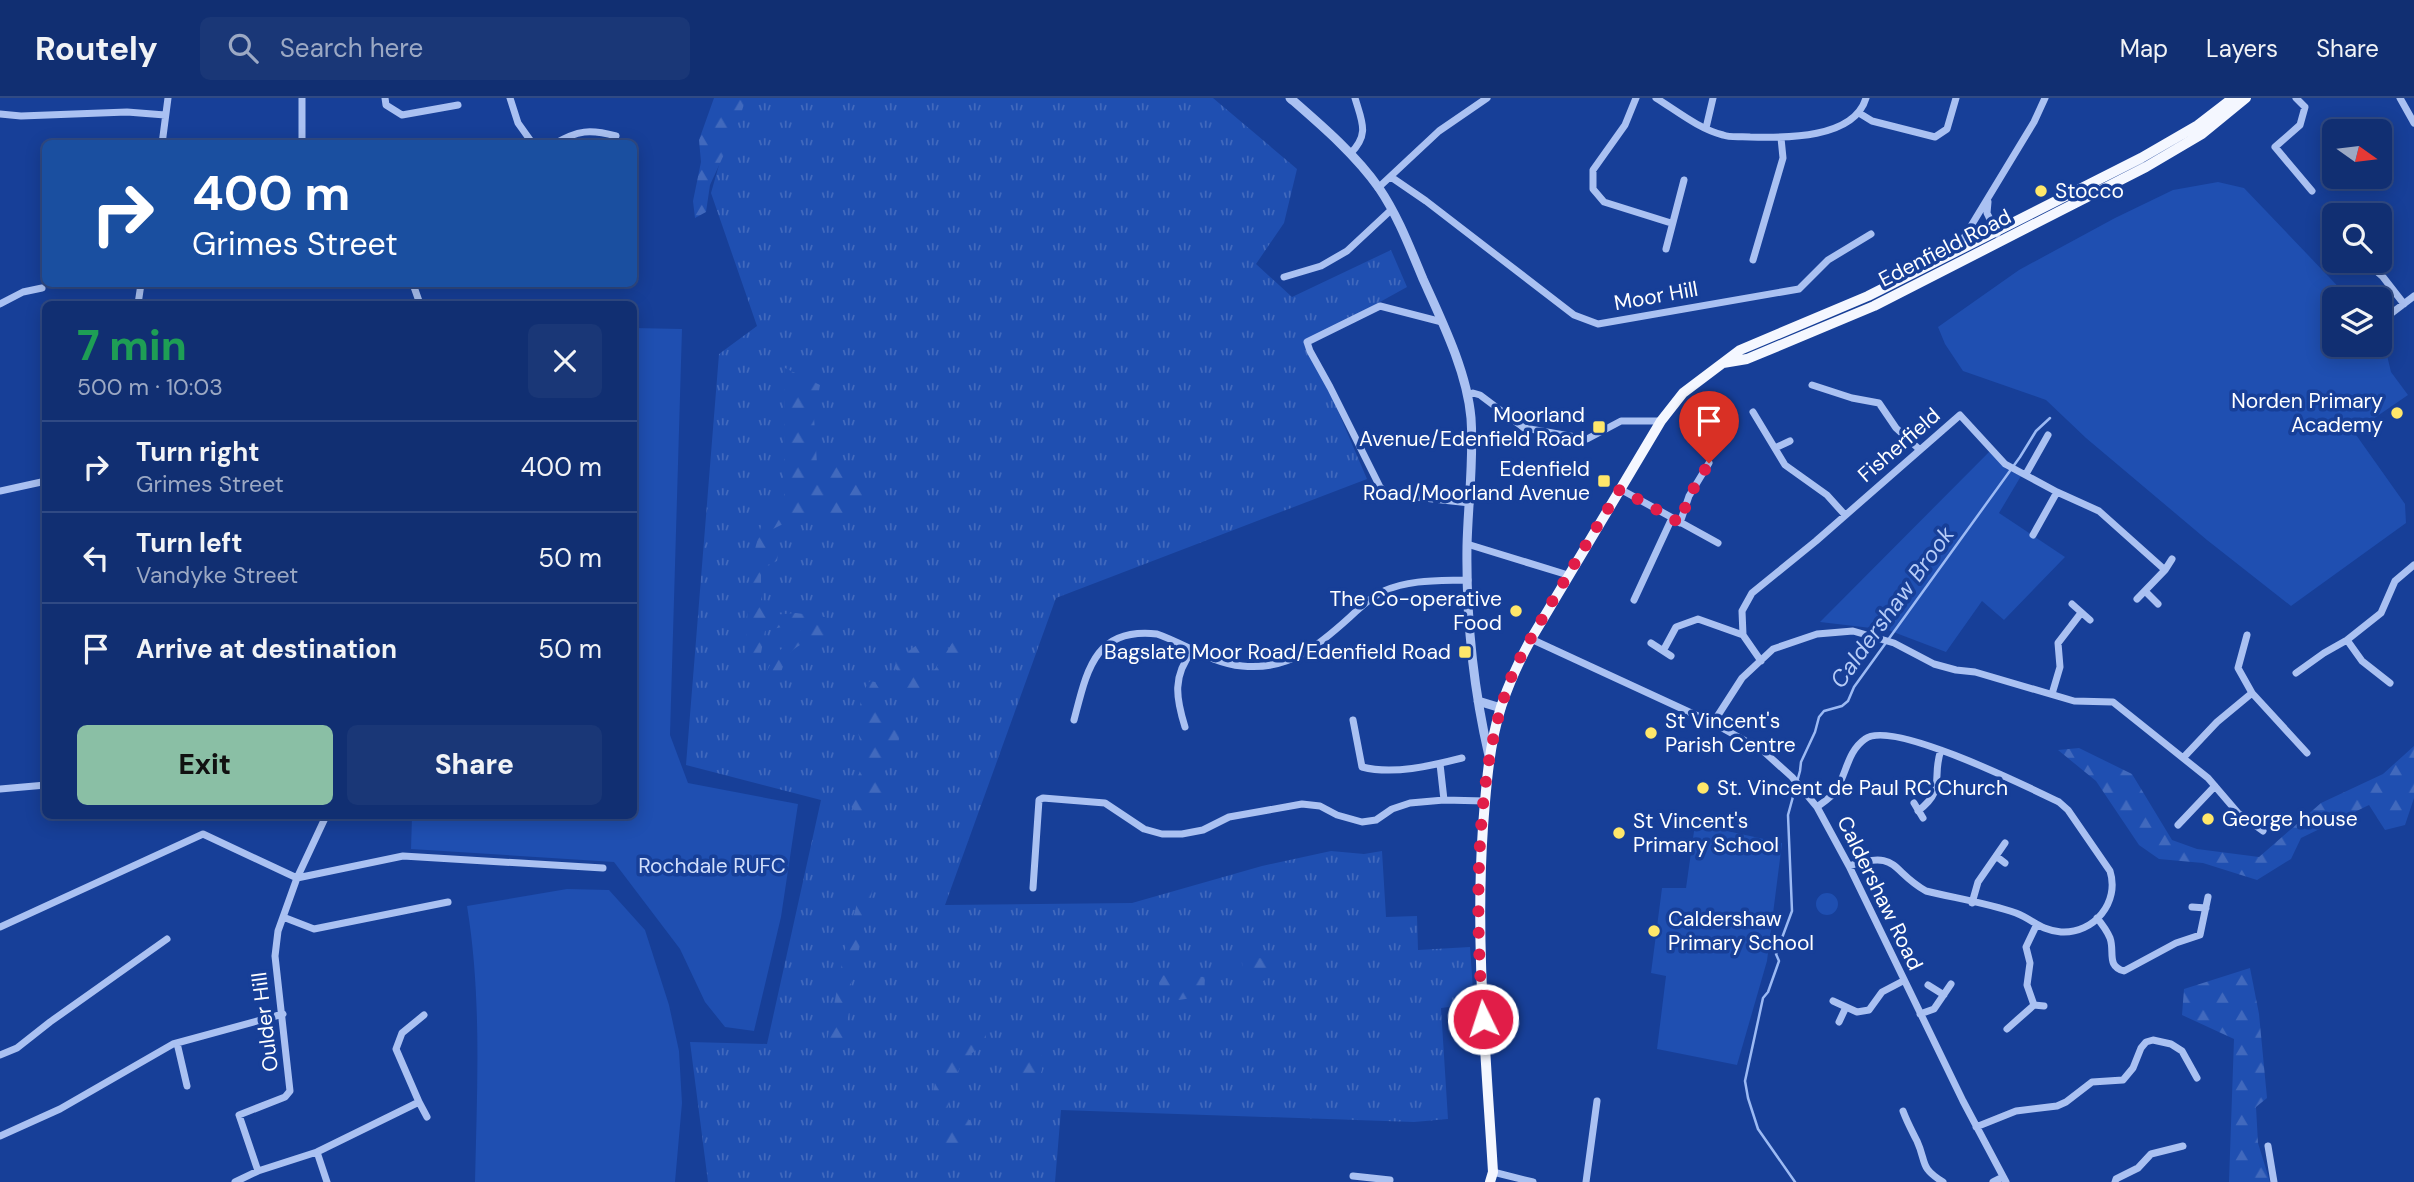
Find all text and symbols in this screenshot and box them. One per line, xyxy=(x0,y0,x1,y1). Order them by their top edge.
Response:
search box xyxy=(200,17,690,80)
text: Routely xyxy=(35,27,158,70)
icon: search xyxy=(224,29,262,67)
text: Search here xyxy=(280,31,423,65)
text: Map xyxy=(2120,33,2168,64)
text: Layers xyxy=(2206,33,2278,64)
text: Share xyxy=(2316,33,2379,64)
north arrow xyxy=(2322,119,2392,189)
map controls xyxy=(2322,119,2392,357)
text: 400 m xyxy=(192,161,350,225)
icon: right xyxy=(77,168,168,259)
place label: Stocco xyxy=(2055,177,2124,205)
marker: Stocco xyxy=(2033,183,2049,199)
street label: Edenfield Road xyxy=(1874,203,2016,293)
button: search xyxy=(2322,203,2392,273)
text: Grimes Street xyxy=(192,223,398,265)
street label: Moor Hill xyxy=(1612,275,1700,317)
button: layers xyxy=(2322,287,2392,357)
text: 7 min xyxy=(77,318,187,373)
button: close xyxy=(528,324,602,398)
text: 500 m · 10:03 xyxy=(77,372,223,402)
place label: Norden Primary Academy xyxy=(2231,387,2383,439)
pin xyxy=(1679,391,1739,463)
place label: Moorland Avenue/Edenfield Road xyxy=(1359,401,1585,453)
icon: arrive xyxy=(1690,402,1728,440)
street label: Fisherfield xyxy=(1852,402,1946,488)
marker: Norden Primary Academy xyxy=(2389,405,2405,421)
marker: Moorland Avenue/Edenfield Road xyxy=(1591,419,1607,435)
text: Turn right xyxy=(136,435,260,469)
icon: right xyxy=(77,448,115,486)
text: 400 m xyxy=(521,450,602,484)
place label: Edenfield Road/Moorland Avenue xyxy=(1363,455,1590,507)
text: Grimes Street xyxy=(136,469,284,499)
marker: Edenfield Road/Moorland Avenue xyxy=(1596,473,1612,489)
water label: Caldershaw Brook xyxy=(1823,520,1961,694)
text: Turn left xyxy=(136,526,243,560)
icon: left xyxy=(77,539,115,577)
text: 50 m xyxy=(538,541,602,575)
text: Vandyke Street xyxy=(136,560,298,590)
place label: The Co-operative Food xyxy=(1330,585,1502,637)
marker: The Co-operative Food xyxy=(1508,603,1524,619)
icon: arrive xyxy=(77,630,115,668)
text: Arrive at destination xyxy=(136,632,397,666)
text: 50 m xyxy=(538,632,602,666)
place label: Bagslate Moor Road/Edenfield Road xyxy=(1104,638,1451,666)
marker: Bagslate Moor Road/Edenfield Road xyxy=(1457,644,1473,660)
place label: St Vincent's Parish Centre xyxy=(1665,707,1796,759)
button: Exit xyxy=(77,725,333,805)
button: Share xyxy=(347,725,602,805)
marker: St Vincent's Parish Centre xyxy=(1643,725,1659,741)
place label: St. Vincent de Paul RC Church xyxy=(1717,774,2008,802)
marker: St. Vincent de Paul RC Church xyxy=(1695,780,1711,796)
place label: George house xyxy=(2222,805,2358,833)
place label: St Vincent's Primary School xyxy=(1633,807,1779,859)
street label: Caldershaw Road xyxy=(1831,811,1929,975)
marker: George house xyxy=(2200,811,2216,827)
marker: St Vincent's Primary School xyxy=(1611,825,1627,841)
park label: Rochdale RUFC xyxy=(638,852,786,880)
place label: Caldershaw Primary School xyxy=(1668,905,1814,957)
marker: Caldershaw Primary School xyxy=(1646,923,1662,939)
street label: Oulder Hill xyxy=(245,971,285,1073)
position arrow xyxy=(1446,982,1520,1056)

